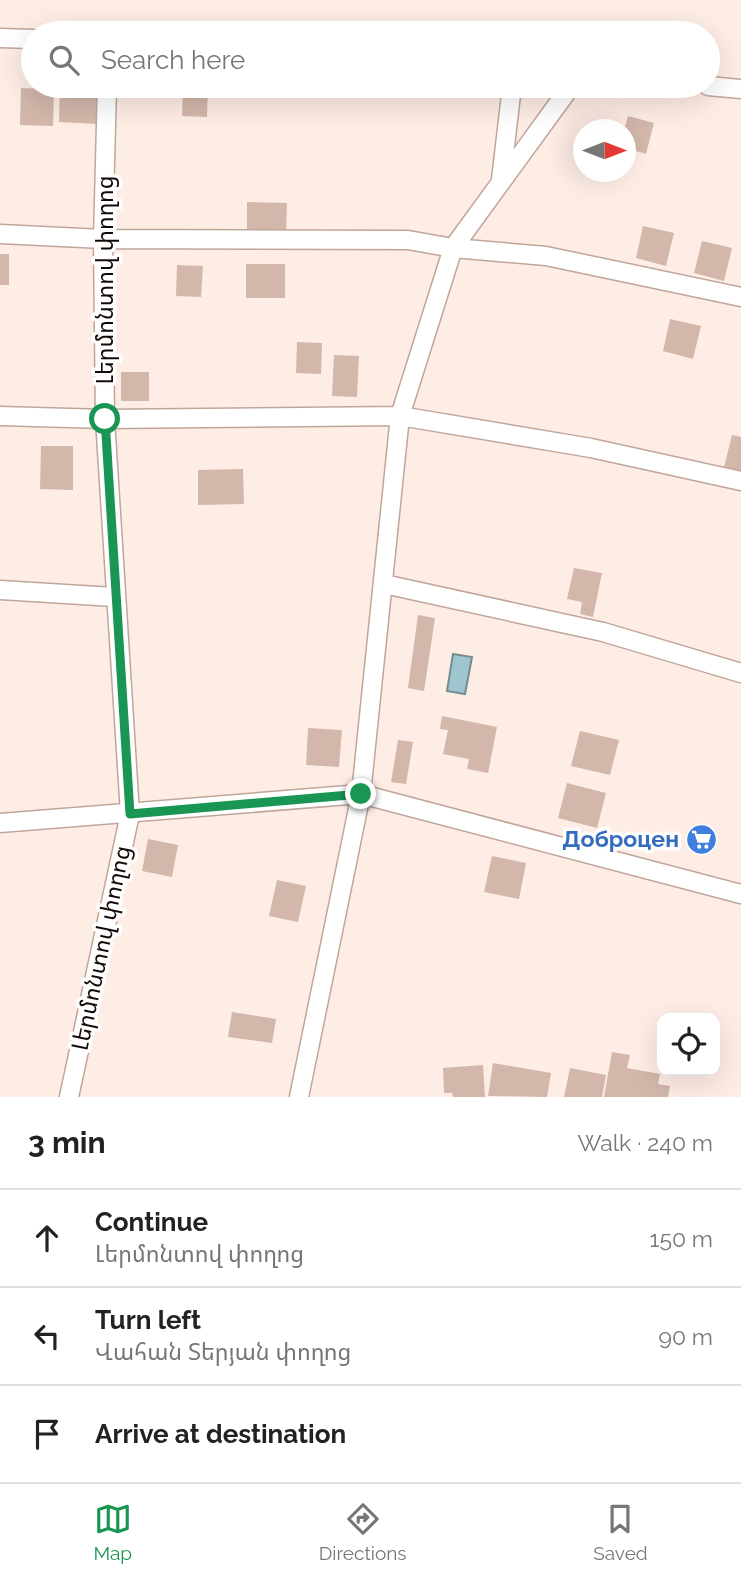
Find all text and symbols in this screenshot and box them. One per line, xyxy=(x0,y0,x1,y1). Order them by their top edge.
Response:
search box xyxy=(21,21,720,98)
icon: search xyxy=(45,41,83,79)
text: Search here xyxy=(101,45,245,75)
north arrow xyxy=(573,119,636,182)
street label: Լերմոնտով փողոց xyxy=(91,176,119,384)
route start xyxy=(89,403,120,434)
route end xyxy=(345,778,376,809)
supermarket icon: Доброцен xyxy=(685,822,719,856)
place label: Доброцен xyxy=(562,825,679,852)
street label: Լերմոնտով փողոց xyxy=(66,843,136,1053)
map controls xyxy=(657,1013,720,1076)
button: locate xyxy=(657,1013,720,1076)
text: 3 min xyxy=(28,1125,106,1160)
text: Walk · 240 m xyxy=(577,1129,713,1156)
text: Continue xyxy=(95,1207,208,1237)
icon: ahead xyxy=(28,1219,66,1257)
text: 150 m xyxy=(650,1225,713,1252)
text: Լերմոնտով փողոց xyxy=(95,1240,304,1267)
text: Turn left xyxy=(95,1305,201,1335)
icon: left xyxy=(28,1317,66,1355)
text: 90 m xyxy=(658,1323,713,1350)
text: Վահան Տերյան փողոց xyxy=(95,1338,351,1365)
icon: arrive xyxy=(28,1415,66,1453)
text: Arrive at destination xyxy=(95,1419,346,1449)
tab: Map xyxy=(93,1500,132,1564)
tab: Directions xyxy=(319,1500,407,1564)
tab: Saved xyxy=(593,1500,648,1564)

